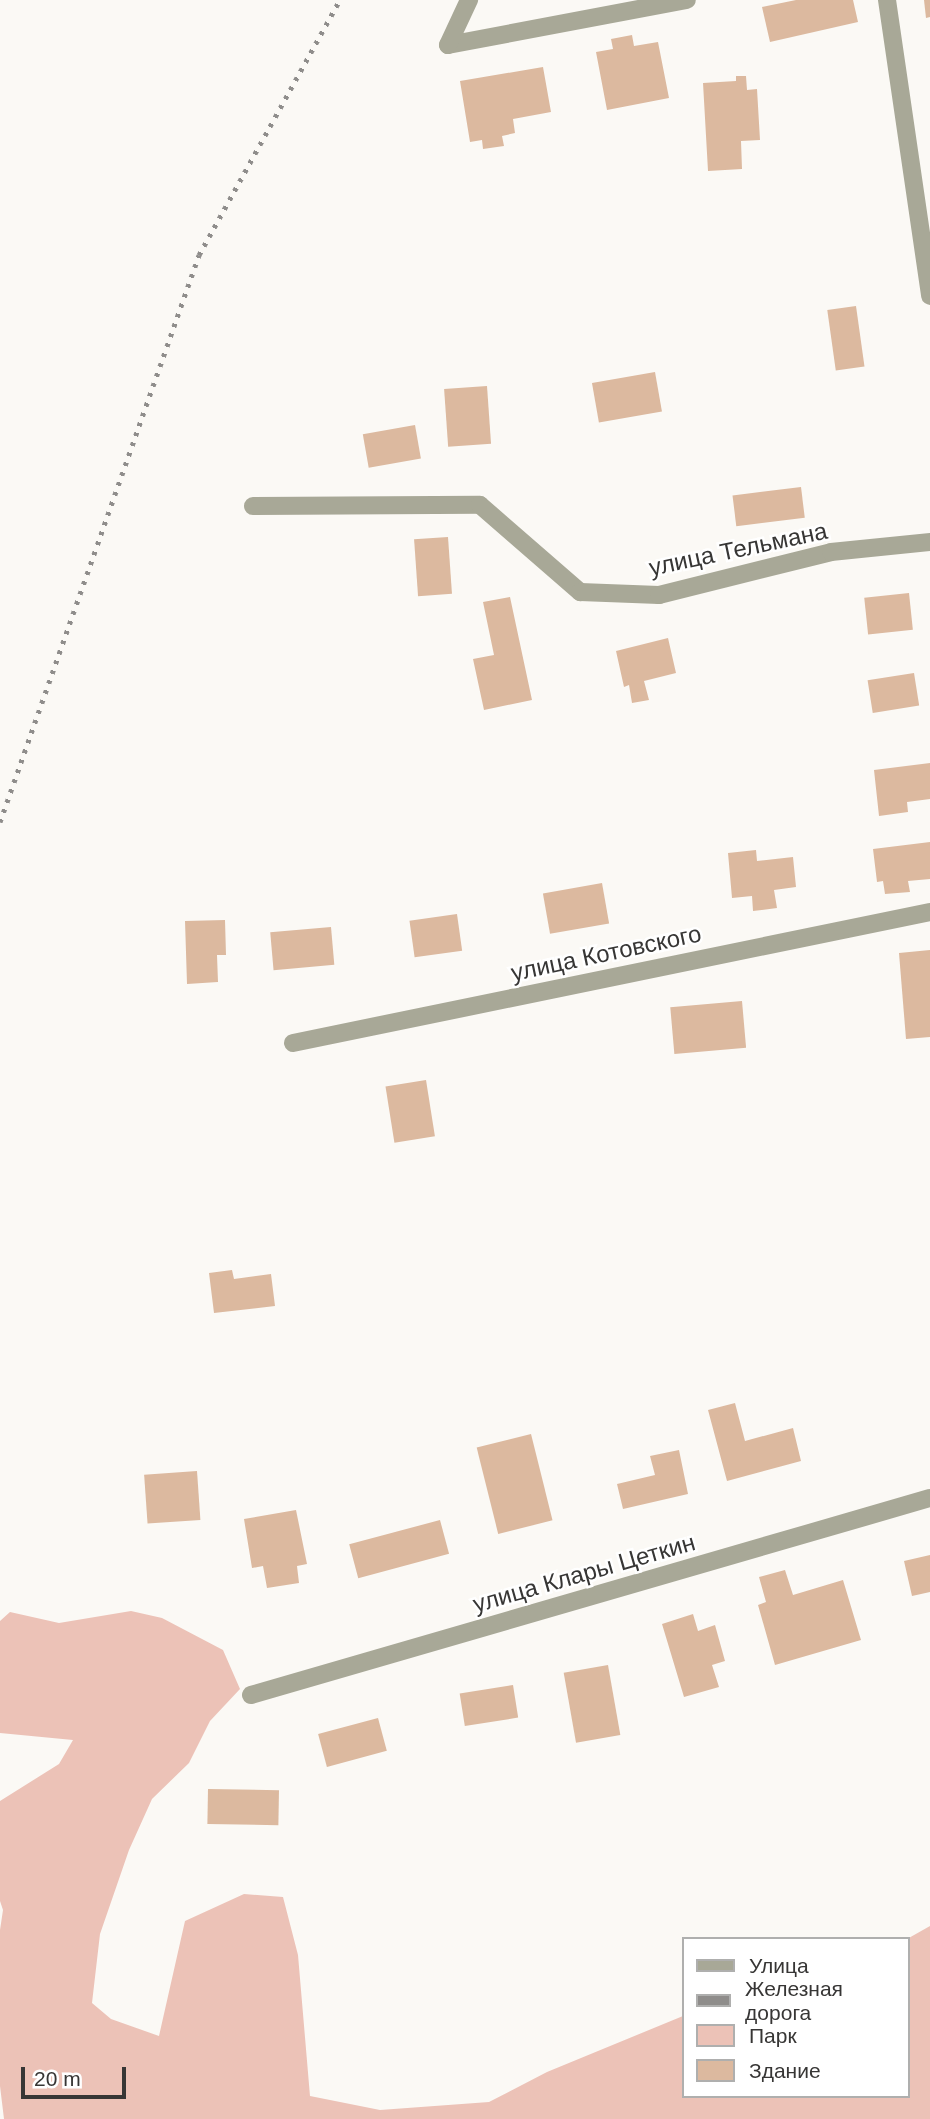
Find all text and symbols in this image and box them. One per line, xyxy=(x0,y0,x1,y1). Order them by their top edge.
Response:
street label: улица Тельмана xyxy=(646,516,830,582)
street label: улица Котовского xyxy=(508,919,704,987)
street label: улица Клары Цеткин xyxy=(470,1528,698,1618)
legend xyxy=(682,1937,909,2098)
text: Улица xyxy=(749,1954,809,1977)
text: Железная дорога xyxy=(745,1977,843,2024)
text: Парк xyxy=(749,2024,797,2047)
scale bar xyxy=(24,2052,130,2096)
text: Здание xyxy=(749,2059,821,2082)
text: 20 m xyxy=(34,2067,81,2090)

